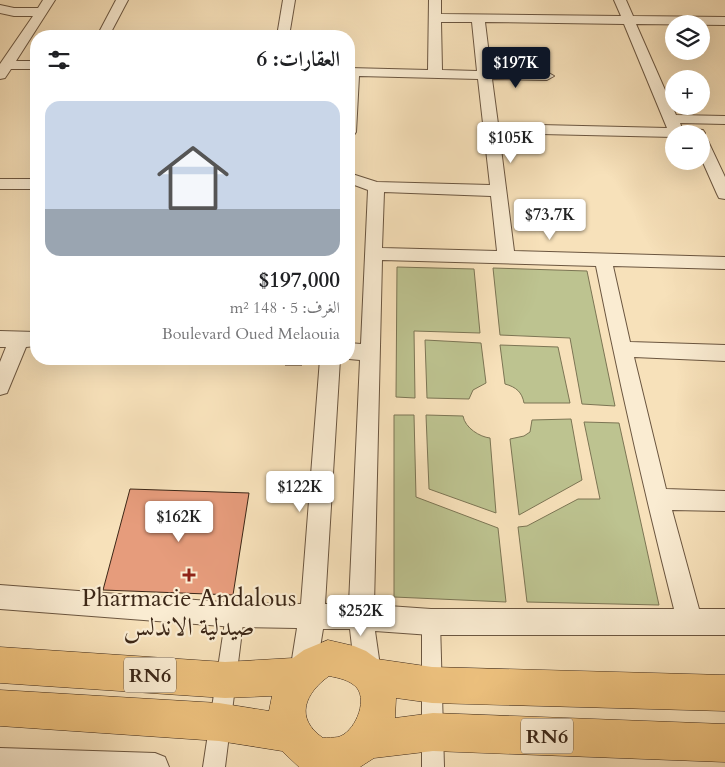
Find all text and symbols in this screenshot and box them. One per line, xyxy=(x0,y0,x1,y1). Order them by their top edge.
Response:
map controls xyxy=(665,15,710,170)
button: layers xyxy=(665,15,710,60)
text: العقارات: 6 xyxy=(256,45,340,74)
icon: filters xyxy=(45,46,73,74)
pin: $197K xyxy=(481,46,551,89)
text: $197K xyxy=(493,52,539,74)
button: + xyxy=(665,70,710,115)
pin: $105K xyxy=(476,121,546,164)
button: − xyxy=(665,125,710,170)
text: $105K xyxy=(488,127,534,149)
icon: home xyxy=(148,133,238,223)
pin: $73.7K xyxy=(509,198,591,241)
text: $73.7K xyxy=(525,204,575,226)
text: $197,000 xyxy=(259,266,340,295)
text: الغرف: 5 · 148 m² xyxy=(230,297,340,319)
text: Boulevard Oued Melaouia xyxy=(162,323,340,345)
pin: $122K xyxy=(265,470,335,513)
text: $122K xyxy=(277,476,323,498)
pin: $162K xyxy=(144,500,214,543)
text: $162K xyxy=(156,506,202,528)
marker: Pharmacie Andalous صيدلية الاندلس xyxy=(183,569,195,581)
place label: Pharmacie Andalous صيدلية الاندلس xyxy=(82,581,296,644)
pin: $252K xyxy=(326,594,396,637)
text: $252K xyxy=(338,600,384,622)
road number: RN6 xyxy=(124,658,176,692)
road number: RN6 xyxy=(521,718,573,754)

